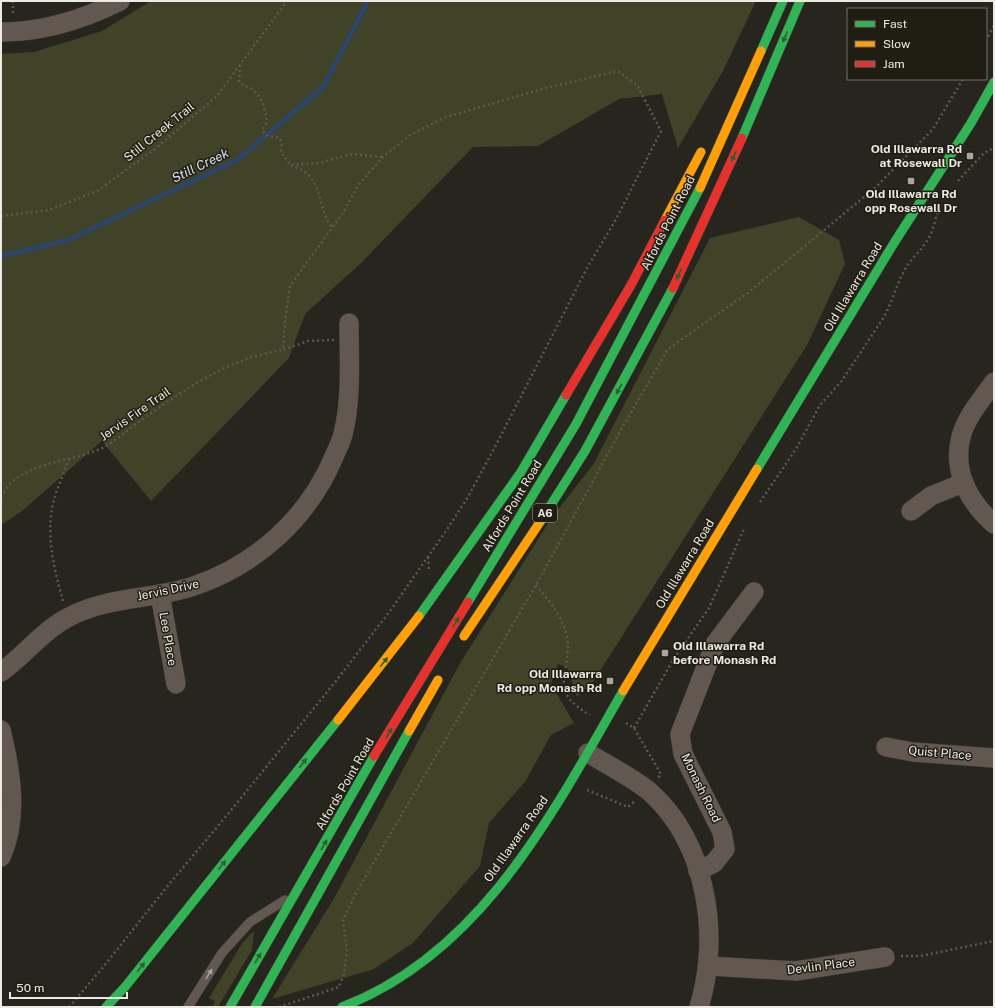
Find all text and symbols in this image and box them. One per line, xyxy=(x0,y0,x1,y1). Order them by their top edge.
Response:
legend xyxy=(847,8,987,80)
text: Fast xyxy=(883,17,908,31)
one-way arrow xyxy=(782,31,788,42)
text: Slow xyxy=(883,37,911,51)
text: Jam xyxy=(883,57,905,71)
street label: Still Creek Trail xyxy=(121,99,197,165)
place label: Old Illawarra Rd at Rosewall Dr xyxy=(871,142,962,170)
water label: Still Creek xyxy=(169,145,231,186)
one-way arrow xyxy=(731,151,737,162)
marker: Old Illawarra Rd at Rosewall Dr xyxy=(965,151,975,161)
street label: Alfords Point Road xyxy=(638,173,698,273)
marker: Old Illawarra Rd opp Rosewall Dr xyxy=(906,176,916,186)
place label: Old Illawarra Rd opp Rosewall Dr xyxy=(865,187,957,215)
street label: Old Illawarra Road xyxy=(821,240,885,334)
one-way arrow xyxy=(676,269,682,280)
one-way arrow xyxy=(615,383,622,395)
street label: Jervis Fire Trail xyxy=(97,384,173,444)
street label: Alfords Point Road xyxy=(479,458,545,554)
road number: A6 xyxy=(533,504,557,522)
street label: Old Illawarra Road xyxy=(653,517,717,611)
street label: Jervis Drive xyxy=(136,577,200,603)
street label: Lee Place xyxy=(156,611,180,667)
one-way arrow xyxy=(453,616,460,628)
place label: Old Illawarra Rd before Monash Rd xyxy=(673,639,776,667)
marker: Old Illawarra Rd before Monash Rd xyxy=(660,648,670,658)
one-way arrow xyxy=(380,656,388,667)
place label: Old Illawarra Rd opp Monash Rd xyxy=(497,667,602,695)
marker: Old Illawarra Rd opp Monash Rd xyxy=(605,676,615,686)
one-way arrow xyxy=(385,728,393,738)
street label: Alfords Point Road xyxy=(313,735,377,833)
street label: Quist Place xyxy=(908,743,973,763)
street label: Monash Road xyxy=(678,751,724,825)
one-way arrow xyxy=(299,758,307,769)
street label: Old Illawarra Road xyxy=(481,793,551,885)
one-way arrow xyxy=(320,840,327,851)
one-way arrow xyxy=(218,860,226,871)
one-way arrow xyxy=(255,952,262,964)
street label: Devlin Place xyxy=(786,955,856,977)
one-way arrow xyxy=(137,961,145,972)
one-way arrow xyxy=(205,969,213,979)
scale bar xyxy=(10,974,127,1000)
text: 50 m xyxy=(16,981,44,995)

